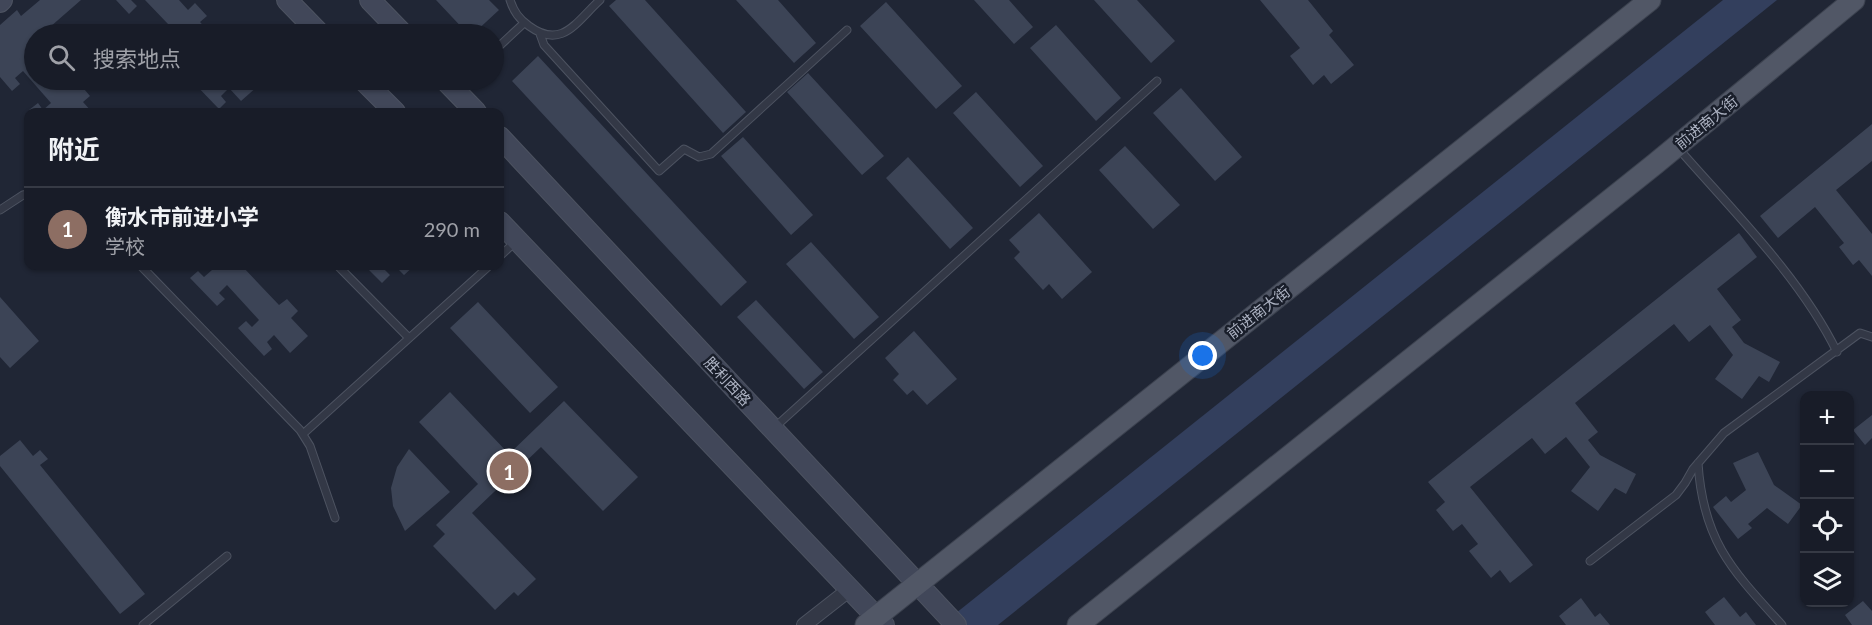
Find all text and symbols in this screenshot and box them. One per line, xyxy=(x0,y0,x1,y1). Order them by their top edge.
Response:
search box xyxy=(24,24,504,90)
icon: search xyxy=(45,41,78,74)
text: 搜索地点 xyxy=(93,45,181,72)
street label: 前进南大街 xyxy=(1671,91,1741,153)
text: 附近 xyxy=(48,133,100,165)
text: 衡水市前进小学 xyxy=(105,203,259,230)
text: 1 xyxy=(62,217,73,241)
text: 290 m xyxy=(424,217,480,241)
text: 学校 xyxy=(105,234,145,258)
street label: 前进南大街 xyxy=(1223,282,1293,342)
your location xyxy=(1188,341,1217,370)
street label: 胜利西路 xyxy=(701,353,755,409)
map controls xyxy=(1800,391,1854,607)
button: + xyxy=(1800,391,1854,445)
button: − xyxy=(1800,445,1854,499)
pin: 1 xyxy=(490,448,528,494)
button: locate xyxy=(1800,499,1854,553)
button: layers xyxy=(1800,553,1854,607)

